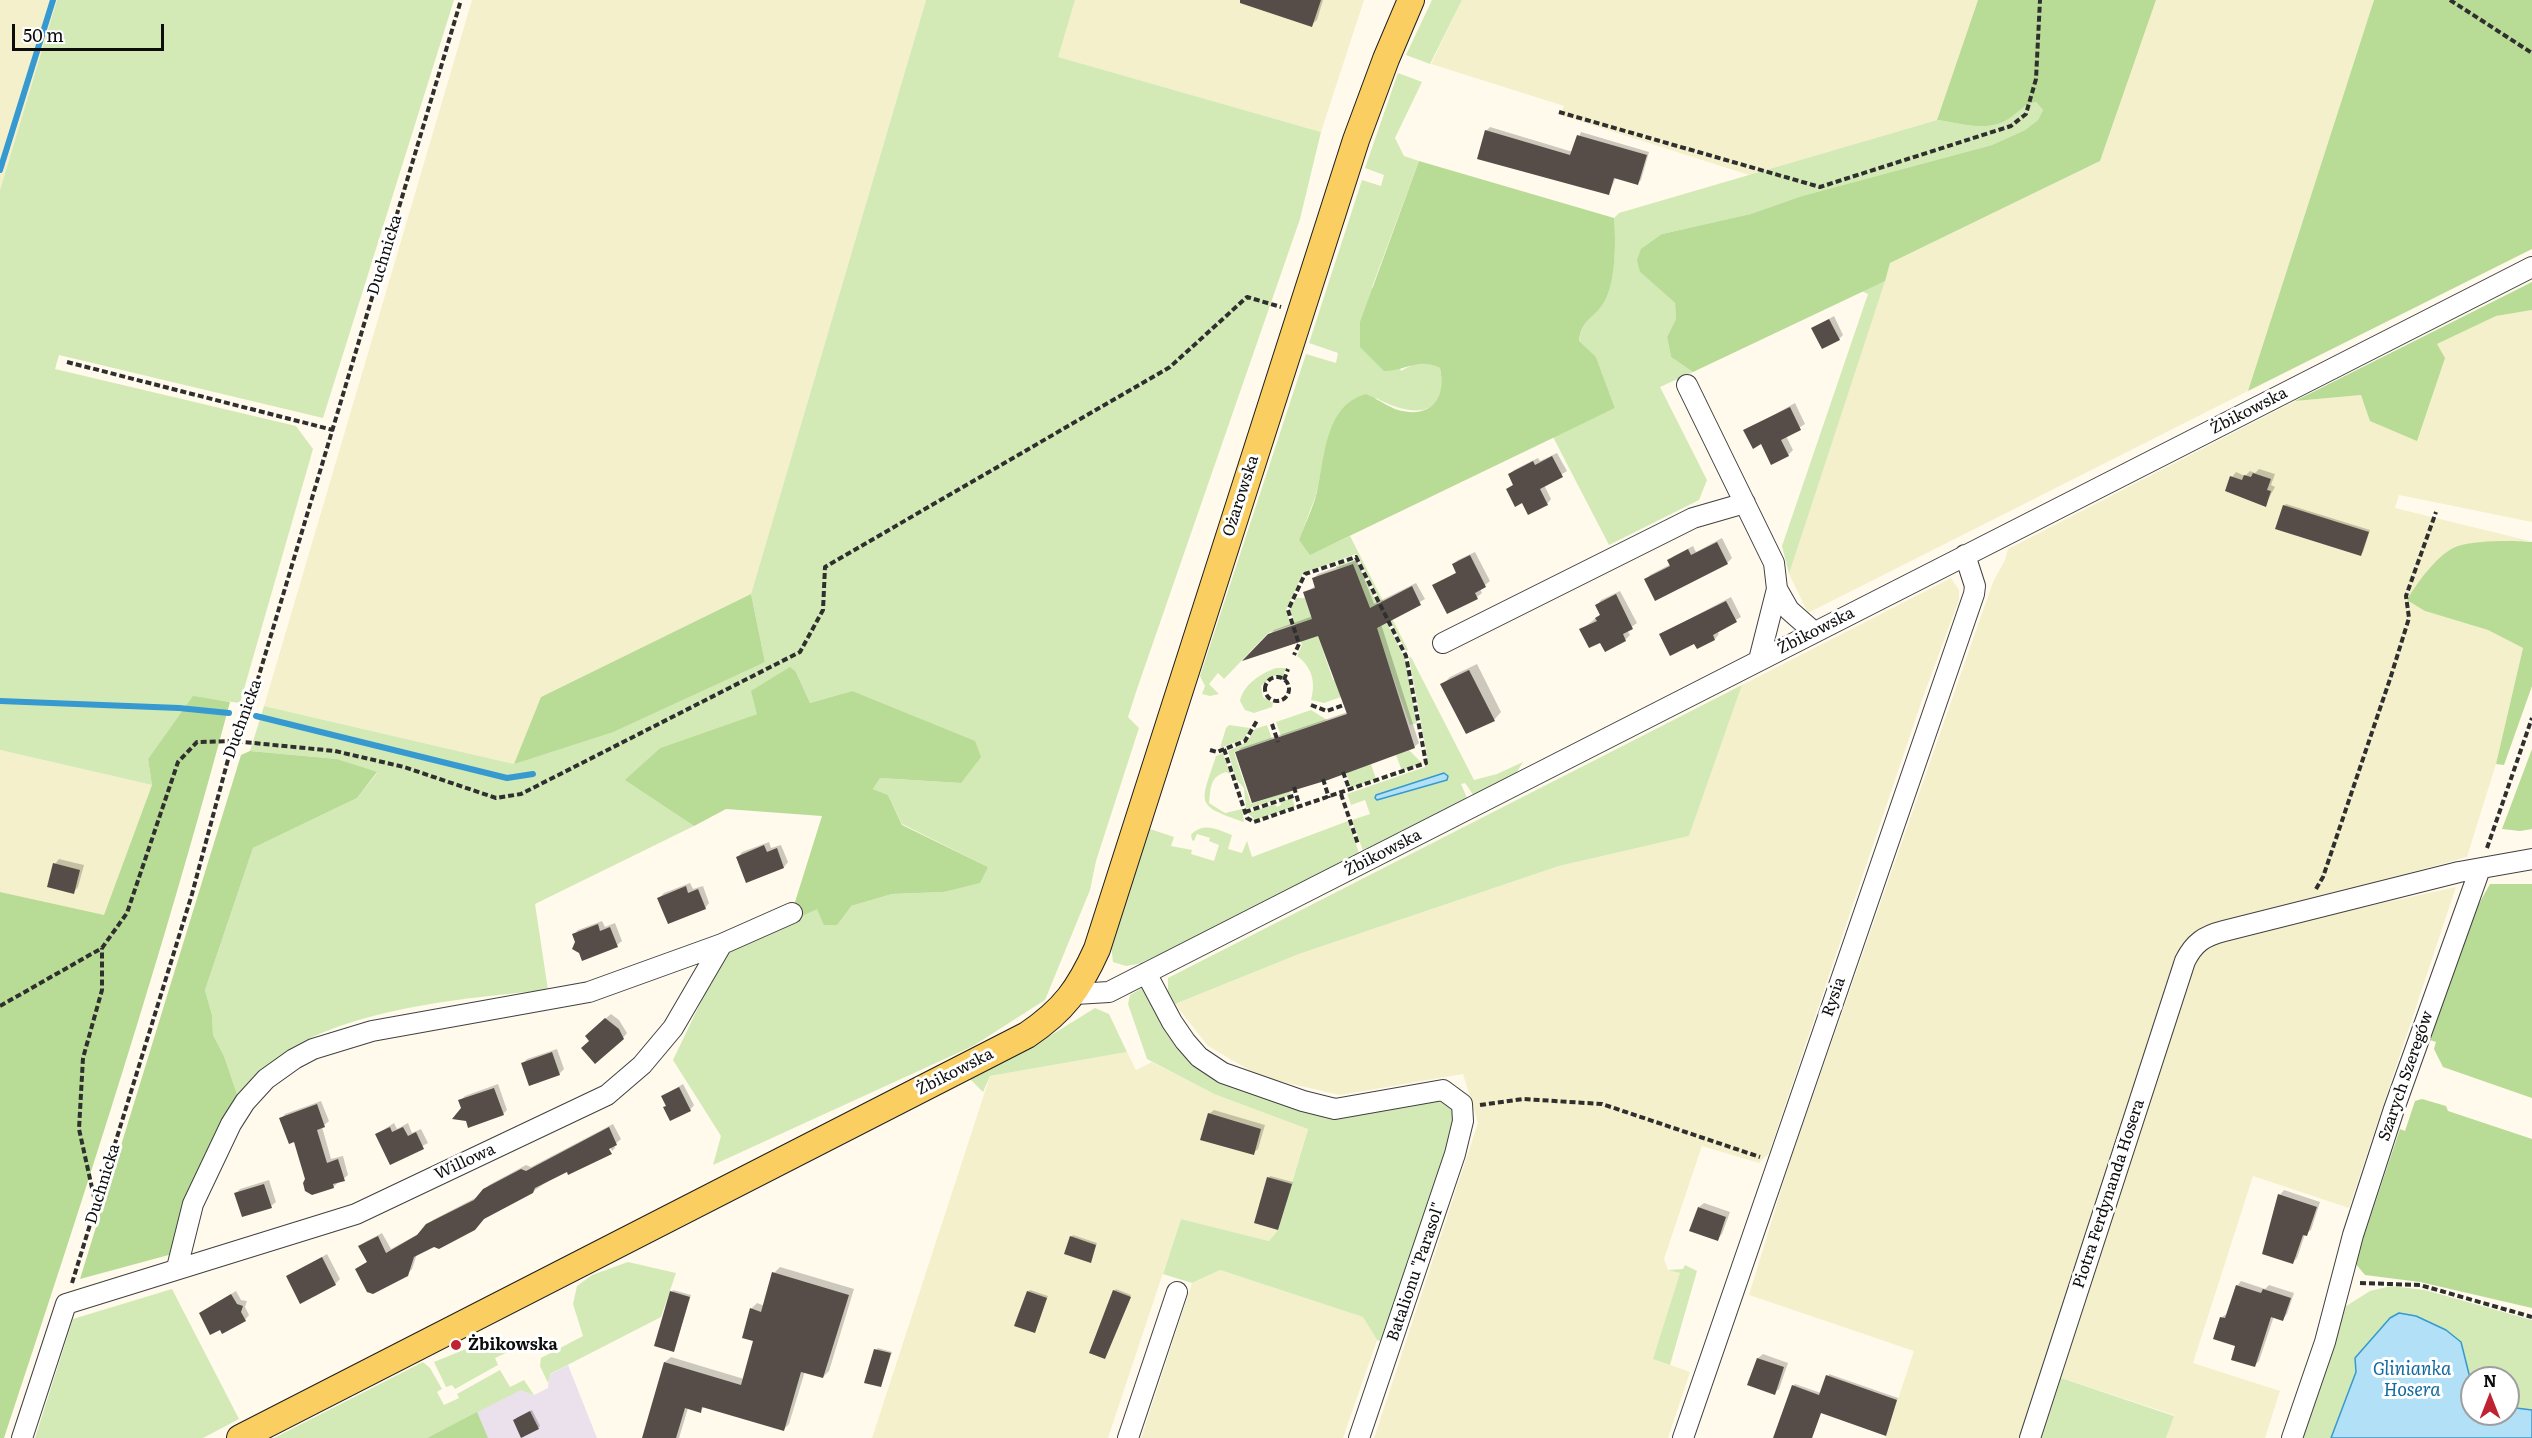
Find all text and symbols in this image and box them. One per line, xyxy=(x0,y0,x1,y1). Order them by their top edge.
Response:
scale bar xyxy=(15,12,166,50)
text: 50 m xyxy=(23,21,64,48)
street label: Duchnicka xyxy=(364,213,406,297)
street label: Żbikowska xyxy=(2207,383,2291,439)
street label: Ożarowska xyxy=(1219,453,1263,539)
street label: Żbikowska xyxy=(1774,603,1858,659)
street label: Duchnicka xyxy=(220,677,266,761)
street label: Żbikowska xyxy=(1341,825,1425,881)
street label: Rysia xyxy=(1818,975,1850,1019)
street label: Szarych Szeregów xyxy=(2375,1008,2437,1144)
street label: Żbikowska xyxy=(913,1044,997,1100)
street label: Piotra Ferdynanda Hosera xyxy=(2069,1097,2149,1291)
street label: Willowa xyxy=(432,1140,498,1184)
street label: Duchnicka xyxy=(82,1142,124,1226)
street label: Batalionu "Parasol" xyxy=(1383,1200,1449,1344)
place label: Żbikowska xyxy=(468,1335,558,1355)
marker: Żbikowska xyxy=(449,1338,463,1352)
water label: Glinianka Hosera xyxy=(2373,1359,2451,1402)
north arrow xyxy=(2460,1366,2520,1426)
text: N xyxy=(2483,1368,2497,1392)

